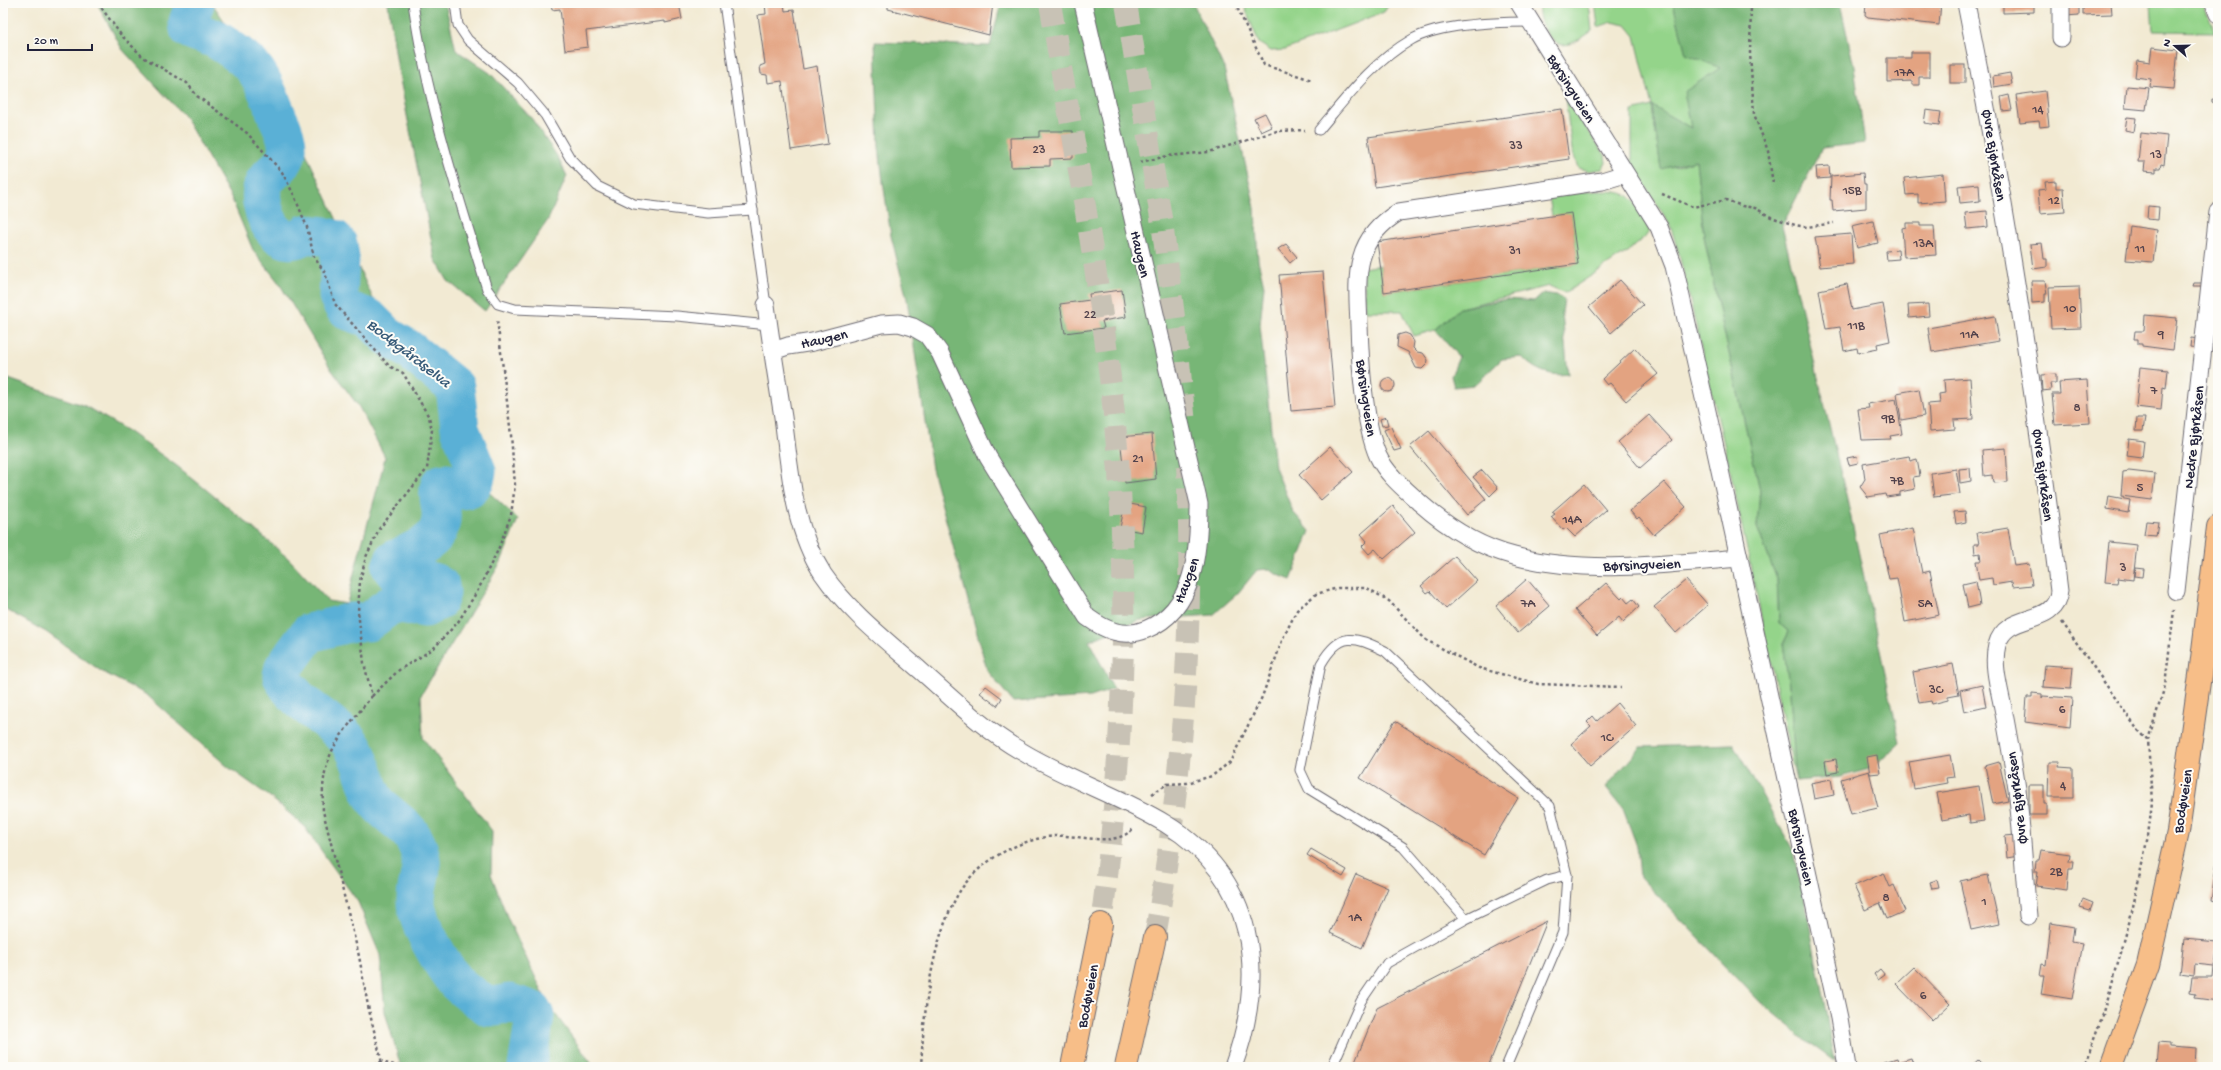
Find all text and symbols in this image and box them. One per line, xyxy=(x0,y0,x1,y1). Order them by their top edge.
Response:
scale bar xyxy=(28,26,92,52)
north arrow xyxy=(2155,26,2195,66)
text: 20 m xyxy=(34,35,59,49)
text: N xyxy=(2161,38,2174,49)
street label: Børsingveien xyxy=(1542,51,1599,127)
house number: 17A xyxy=(1893,66,1915,81)
house number: 14 xyxy=(2031,103,2044,118)
street label: Øvre Bjørkåsen xyxy=(1977,108,2009,203)
house number: 33 xyxy=(1508,139,1523,154)
house number: 23 xyxy=(1032,143,1046,158)
house number: 13 xyxy=(2149,148,2162,163)
house number: 15B xyxy=(1842,184,1862,199)
house number: 12 xyxy=(2047,194,2060,209)
street label: Haugen xyxy=(1125,229,1153,280)
house number: 13A xyxy=(1912,237,1934,252)
house number: 11 xyxy=(2134,242,2145,257)
house number: 31 xyxy=(1508,244,1521,259)
house number: 10 xyxy=(2063,302,2077,317)
house number: 22 xyxy=(1084,308,1097,323)
water label: Bodøgårdselva xyxy=(362,316,454,394)
house number: 11B xyxy=(1846,319,1865,334)
street label: Haugen xyxy=(799,326,850,354)
house number: 11A xyxy=(1959,328,1979,343)
house number: 9 xyxy=(2157,328,2165,343)
street label: Børsingveien xyxy=(1351,358,1379,438)
house number: 7 xyxy=(2150,384,2159,399)
street label: Nedre Bjørkåsen xyxy=(2181,385,2209,490)
house number: 8 xyxy=(2073,401,2081,416)
house number: 9B xyxy=(1880,412,1895,427)
street label: Øvre Bjørkåsen xyxy=(2027,428,2057,522)
house number: 21 xyxy=(1132,452,1144,467)
house number: 7B xyxy=(1889,474,1904,489)
house number: 5 xyxy=(2137,481,2144,496)
house number: 14A xyxy=(1561,513,1583,528)
street label: Haugen xyxy=(1171,555,1205,606)
street label: Børsingveien xyxy=(1602,556,1681,576)
house number: 3 xyxy=(2119,561,2127,576)
house number: 7A xyxy=(1520,597,1537,612)
house number: 5A xyxy=(1918,597,1934,612)
house number: 3C xyxy=(1928,683,1944,698)
house number: 6 xyxy=(2059,703,2066,718)
house number: 1C xyxy=(1600,731,1614,746)
street label: Øvre Bjørkåsen xyxy=(2003,751,2033,845)
street label: Bodøveien xyxy=(2170,768,2198,836)
house number: 4 xyxy=(2060,779,2066,794)
street label: Børsingveien xyxy=(1783,807,1817,887)
house number: 2B xyxy=(2049,865,2063,880)
house number: 8 xyxy=(1882,891,1890,906)
house number: 1 xyxy=(1980,895,1987,910)
house number: 1A xyxy=(1348,911,1363,926)
street label: Bodøveien xyxy=(1074,963,1104,1031)
house number: 6 xyxy=(1920,989,1927,1004)

